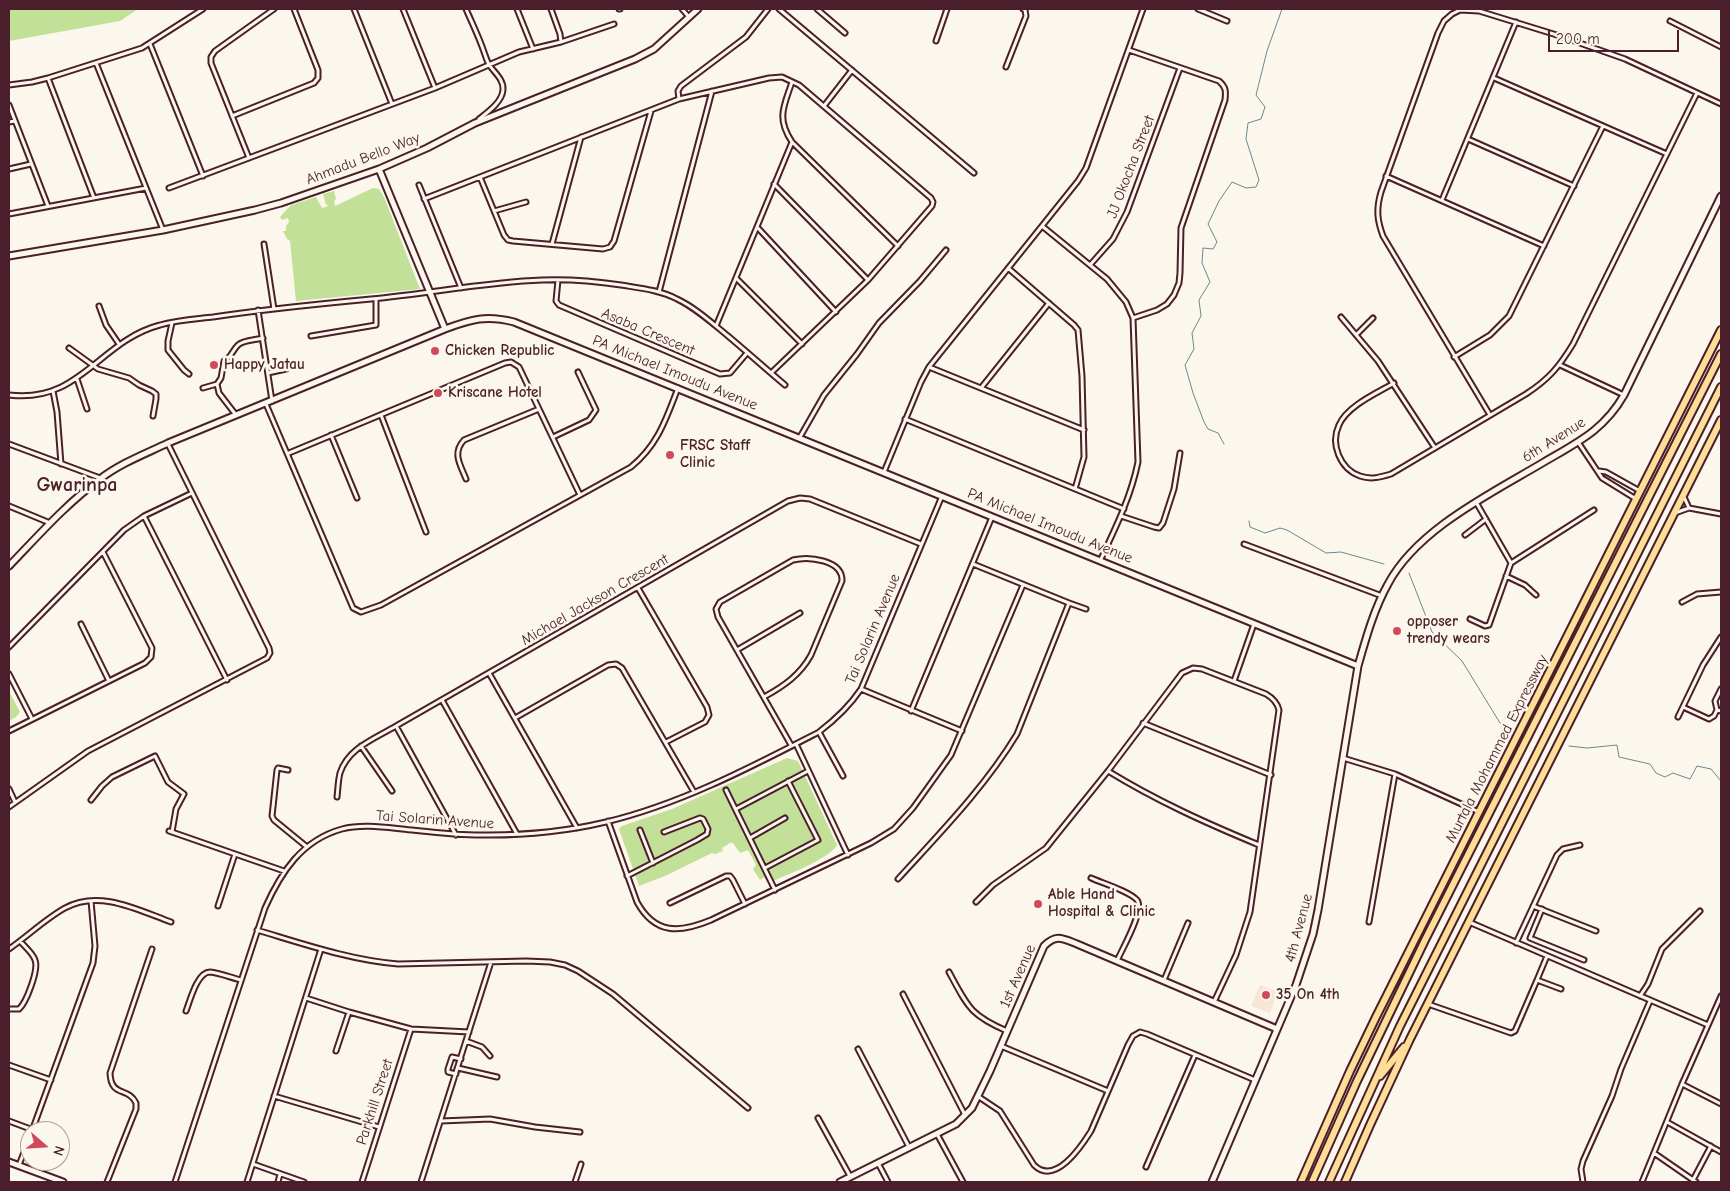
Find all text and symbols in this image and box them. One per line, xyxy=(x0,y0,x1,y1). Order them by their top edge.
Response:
scale bar xyxy=(1550,20,1681,52)
text: 200 m xyxy=(1556,30,1600,48)
street label: JJ Okocha Street xyxy=(1103,113,1159,221)
street label: Ahmadu Bello Way xyxy=(304,129,422,189)
street label: Asaba Crescent xyxy=(599,304,697,360)
street label: PA Michael Imoudu Avenue xyxy=(590,332,760,414)
place label: Chicken Republic xyxy=(445,342,554,360)
marker: Chicken Republic xyxy=(429,345,441,357)
place label: Happy Jatau xyxy=(224,356,305,374)
marker: Happy Jatau xyxy=(208,359,220,371)
place label: Kriscane Hotel xyxy=(448,384,542,402)
marker: Kriscane Hotel xyxy=(432,387,444,399)
street label: 6th Avenue xyxy=(1519,414,1589,466)
place label: FRSC Staff Clinic xyxy=(680,437,750,472)
marker: FRSC Staff Clinic xyxy=(664,449,676,461)
district label: Gwarinpa xyxy=(36,473,118,497)
street label: PA Michael Imoudu Avenue xyxy=(965,485,1135,567)
street label: Michael Jackson Crescent xyxy=(518,550,672,650)
street label: Tai Solarin Avenue xyxy=(842,571,904,687)
place label: opposer trendy wears xyxy=(1407,613,1490,648)
marker: opposer trendy wears xyxy=(1391,625,1403,637)
street label: Murtala Mohammed Expressway xyxy=(1442,652,1552,846)
street label: Tai Solarin Avenue xyxy=(375,807,495,833)
place label: Able Hand Hospital & Clinic xyxy=(1048,886,1155,921)
street label: 4th Avenue xyxy=(1281,892,1317,964)
marker: Able Hand Hospital & Clinic xyxy=(1032,898,1044,910)
street label: 1st Avenue xyxy=(996,942,1040,1010)
place label: 35 On 4th xyxy=(1276,986,1340,1004)
marker: 35 On 4th xyxy=(1260,989,1272,1001)
street label: Parkhill Street xyxy=(353,1057,397,1147)
north arrow xyxy=(20,1121,70,1171)
text: N xyxy=(49,1144,68,1158)

